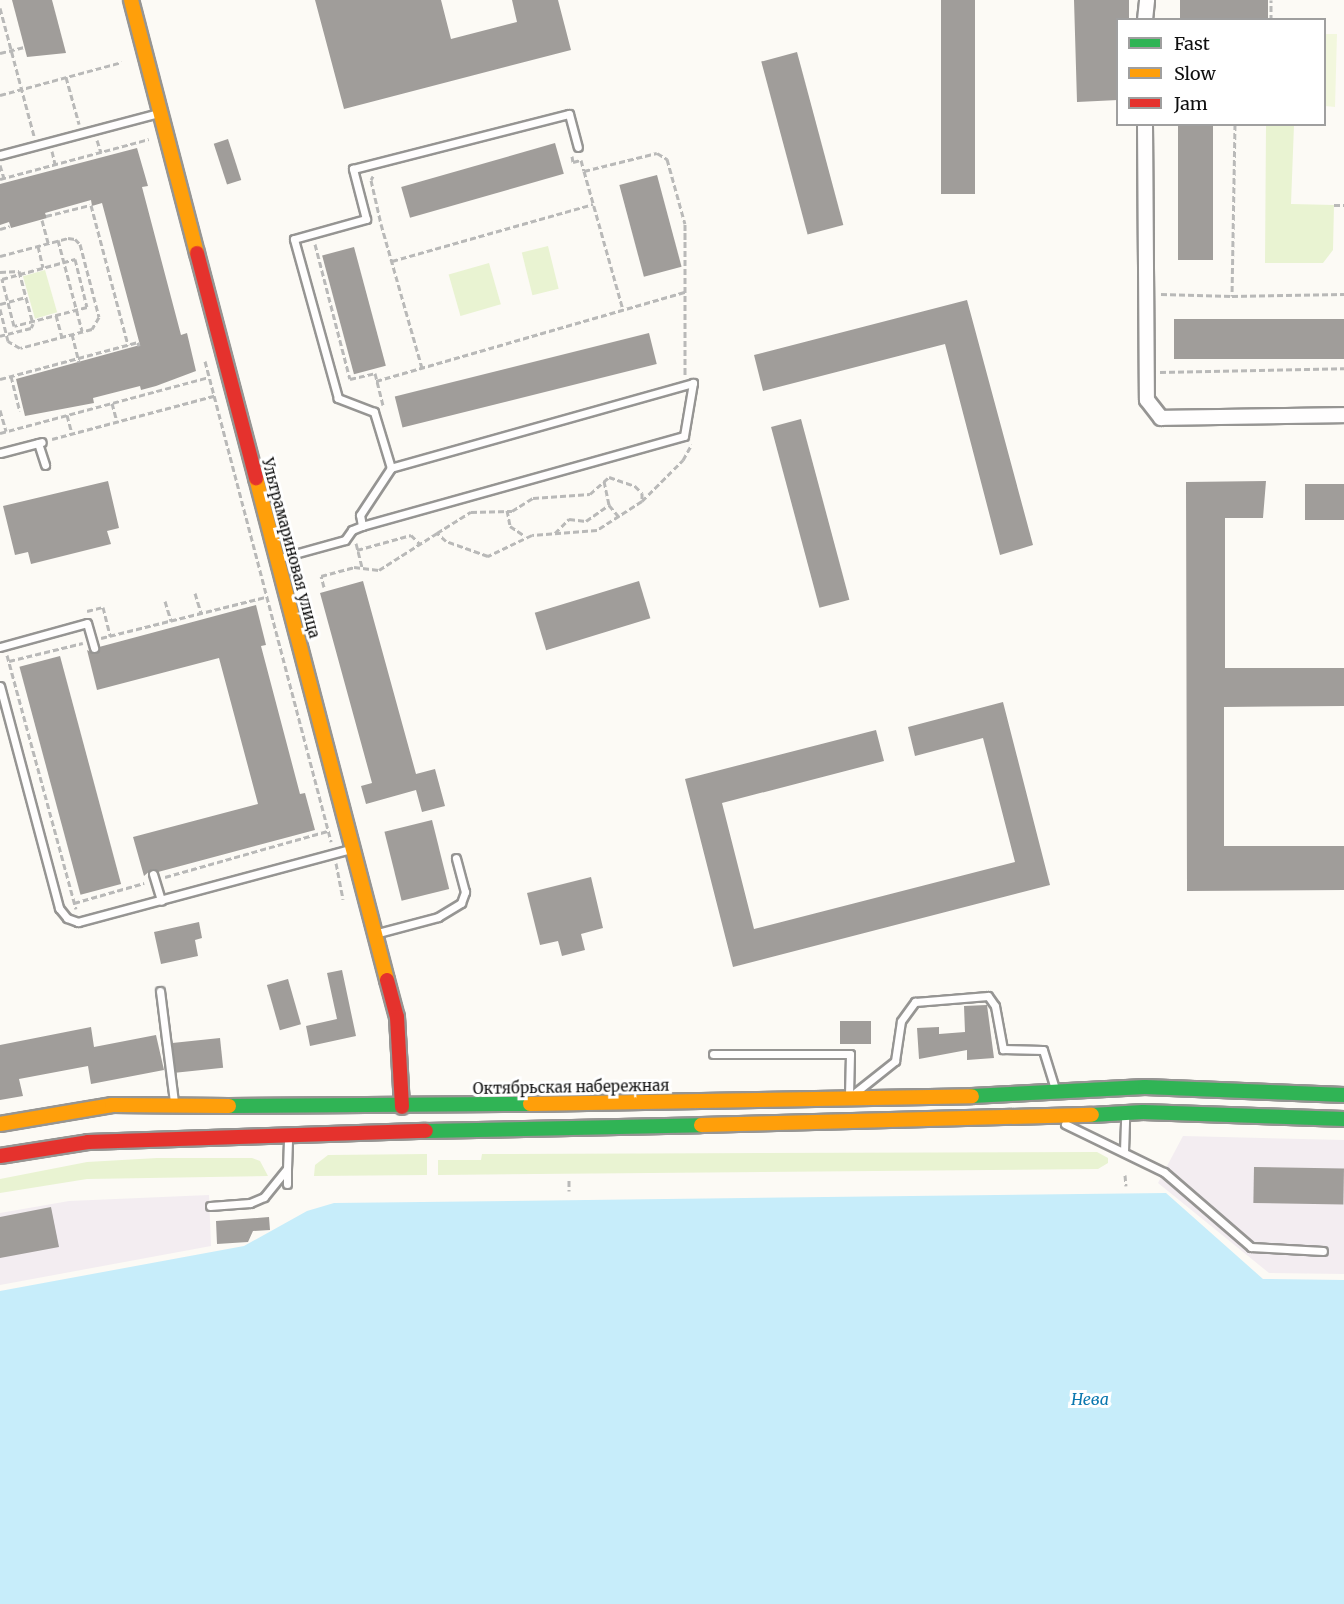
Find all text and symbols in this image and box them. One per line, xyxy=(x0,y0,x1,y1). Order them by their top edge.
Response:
legend xyxy=(1116,18,1326,126)
text: Fast xyxy=(1174,32,1210,55)
text: Slow xyxy=(1174,62,1216,85)
text: Jam xyxy=(1174,92,1208,115)
street label: Ультрамариновая улица xyxy=(258,456,324,640)
street label: Октябрьская набережная xyxy=(473,1076,669,1098)
water label: Нева xyxy=(1071,1389,1109,1409)

